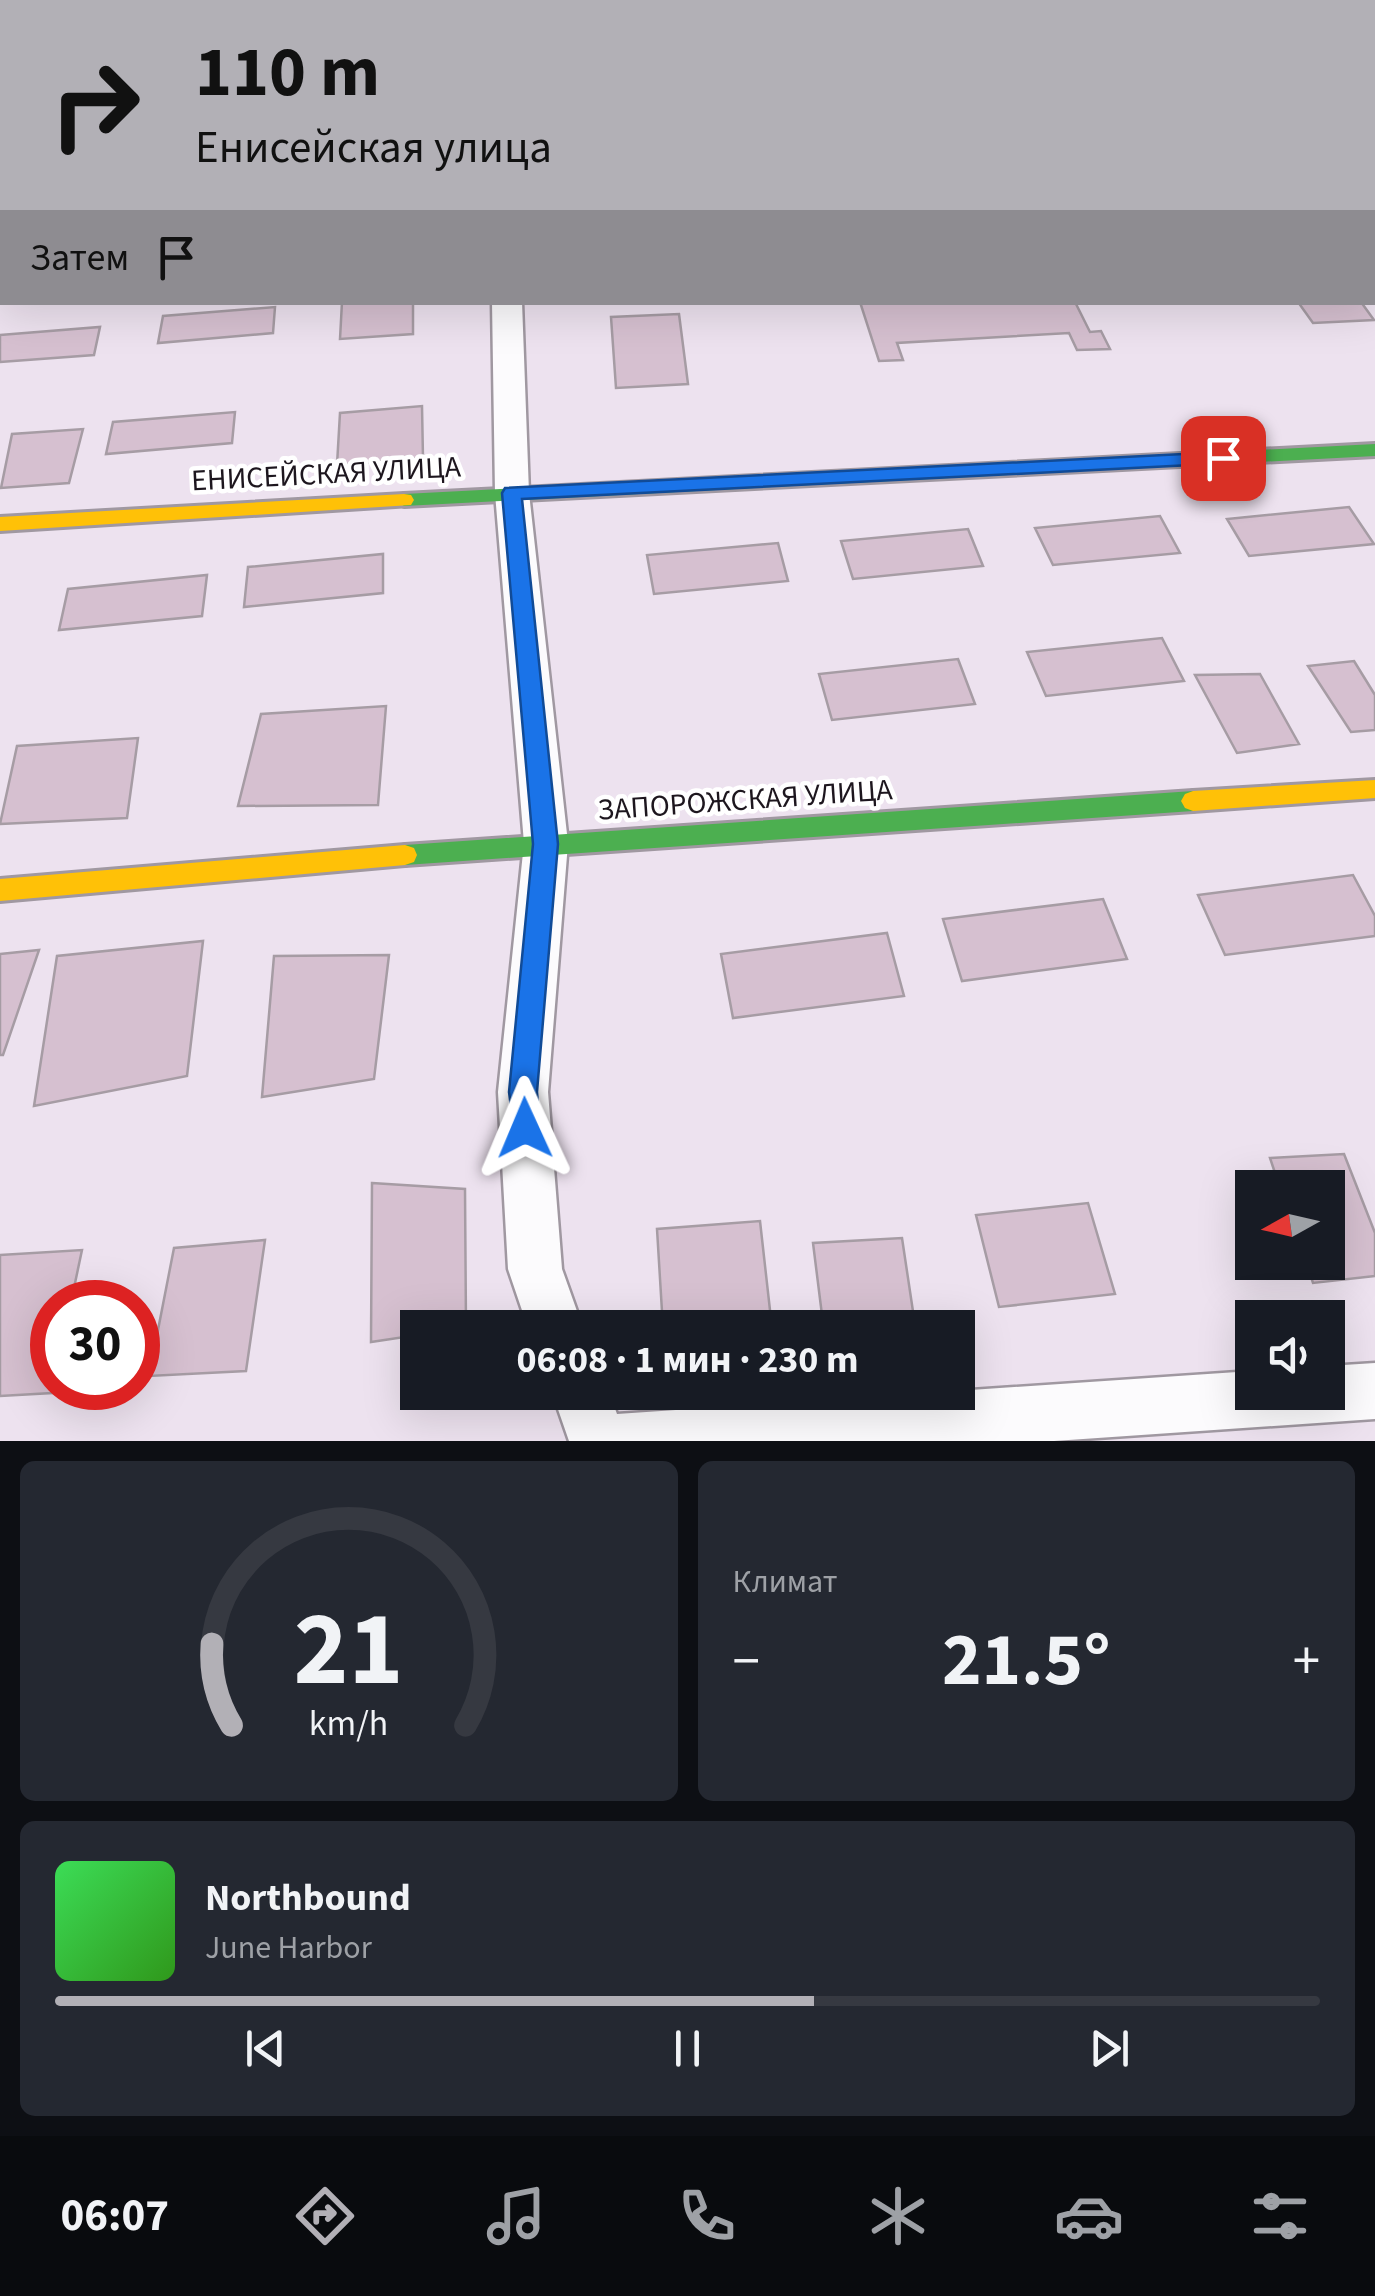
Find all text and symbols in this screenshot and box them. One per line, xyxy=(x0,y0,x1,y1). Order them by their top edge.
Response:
text: 110 m xyxy=(195,23,380,123)
icon: right xyxy=(30,40,160,170)
text: Енисейская улица xyxy=(195,116,552,180)
icon: arrive xyxy=(149,230,204,285)
text: Затем xyxy=(30,231,129,285)
pin xyxy=(1181,416,1266,501)
icon: arrive xyxy=(1196,431,1251,486)
street label: ЕНИСЕЙСКАЯ УЛИЦА xyxy=(190,445,462,503)
street label: ЗАПОРОЖСКАЯ УЛИЦА xyxy=(596,768,894,832)
position arrow xyxy=(473,1076,577,1180)
north arrow xyxy=(1235,1170,1345,1280)
map controls xyxy=(1235,1170,1345,1410)
speed limit sign: 30 xyxy=(30,1280,160,1410)
button: sound xyxy=(1235,1300,1345,1410)
text: 06:08 · 1 мин · 230 m xyxy=(516,1333,859,1387)
text: Климат xyxy=(733,1559,837,1605)
text: 21 xyxy=(294,1577,404,1725)
text: 21.5° xyxy=(942,1607,1111,1714)
text: − xyxy=(733,1623,760,1701)
text: + xyxy=(1293,1623,1320,1701)
text: km/h xyxy=(309,1698,388,1749)
text: Northbound xyxy=(205,1871,411,1925)
text: June Harbor xyxy=(205,1925,372,1971)
icon: previous xyxy=(238,2021,293,2076)
icon: pause xyxy=(660,2021,715,2076)
icon: next xyxy=(1082,2021,1137,2076)
icon: directions xyxy=(290,2181,360,2251)
icon: music xyxy=(481,2181,551,2251)
icon: phone xyxy=(672,2181,742,2251)
icon: climate xyxy=(863,2181,933,2251)
icon: car xyxy=(1054,2181,1124,2251)
icon: filters xyxy=(1245,2181,1315,2251)
text: 06:07 xyxy=(60,2184,169,2248)

